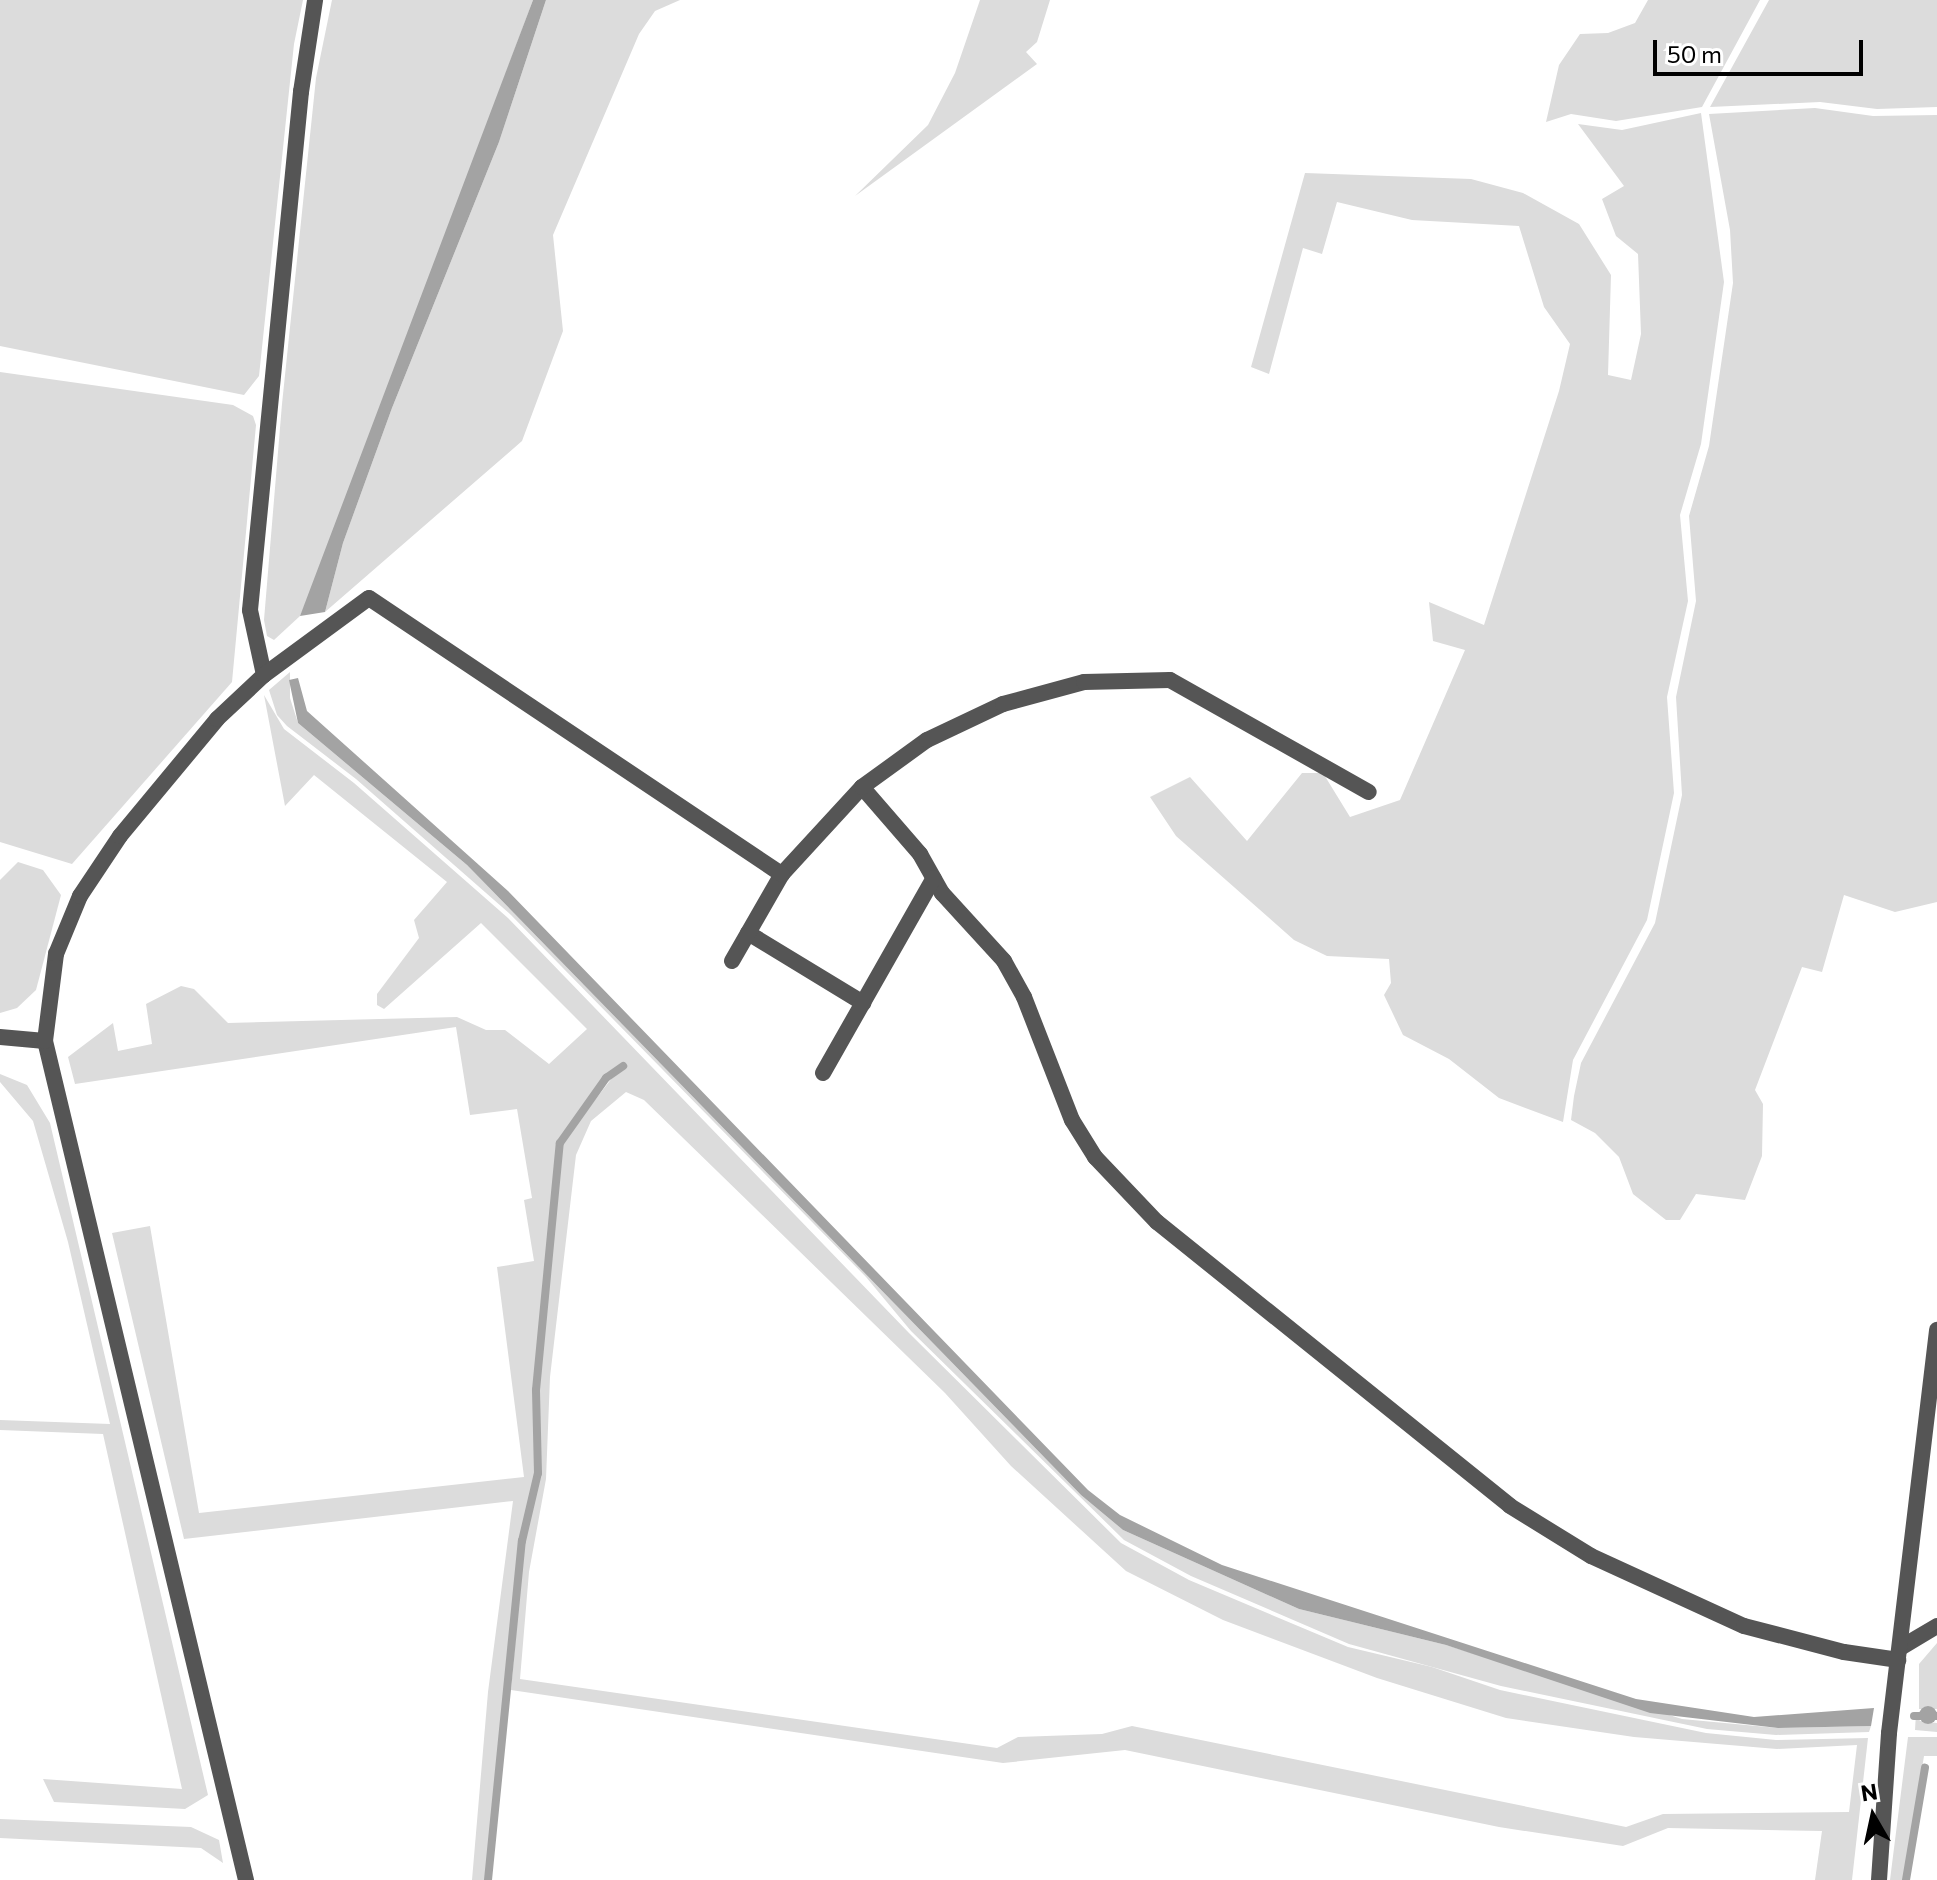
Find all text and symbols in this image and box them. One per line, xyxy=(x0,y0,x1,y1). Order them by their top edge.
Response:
scale bar xyxy=(1657,24,1867,74)
text: 50 m xyxy=(1667,39,1722,68)
north arrow xyxy=(1833,1776,1913,1856)
text: N xyxy=(1859,1777,1879,1806)

